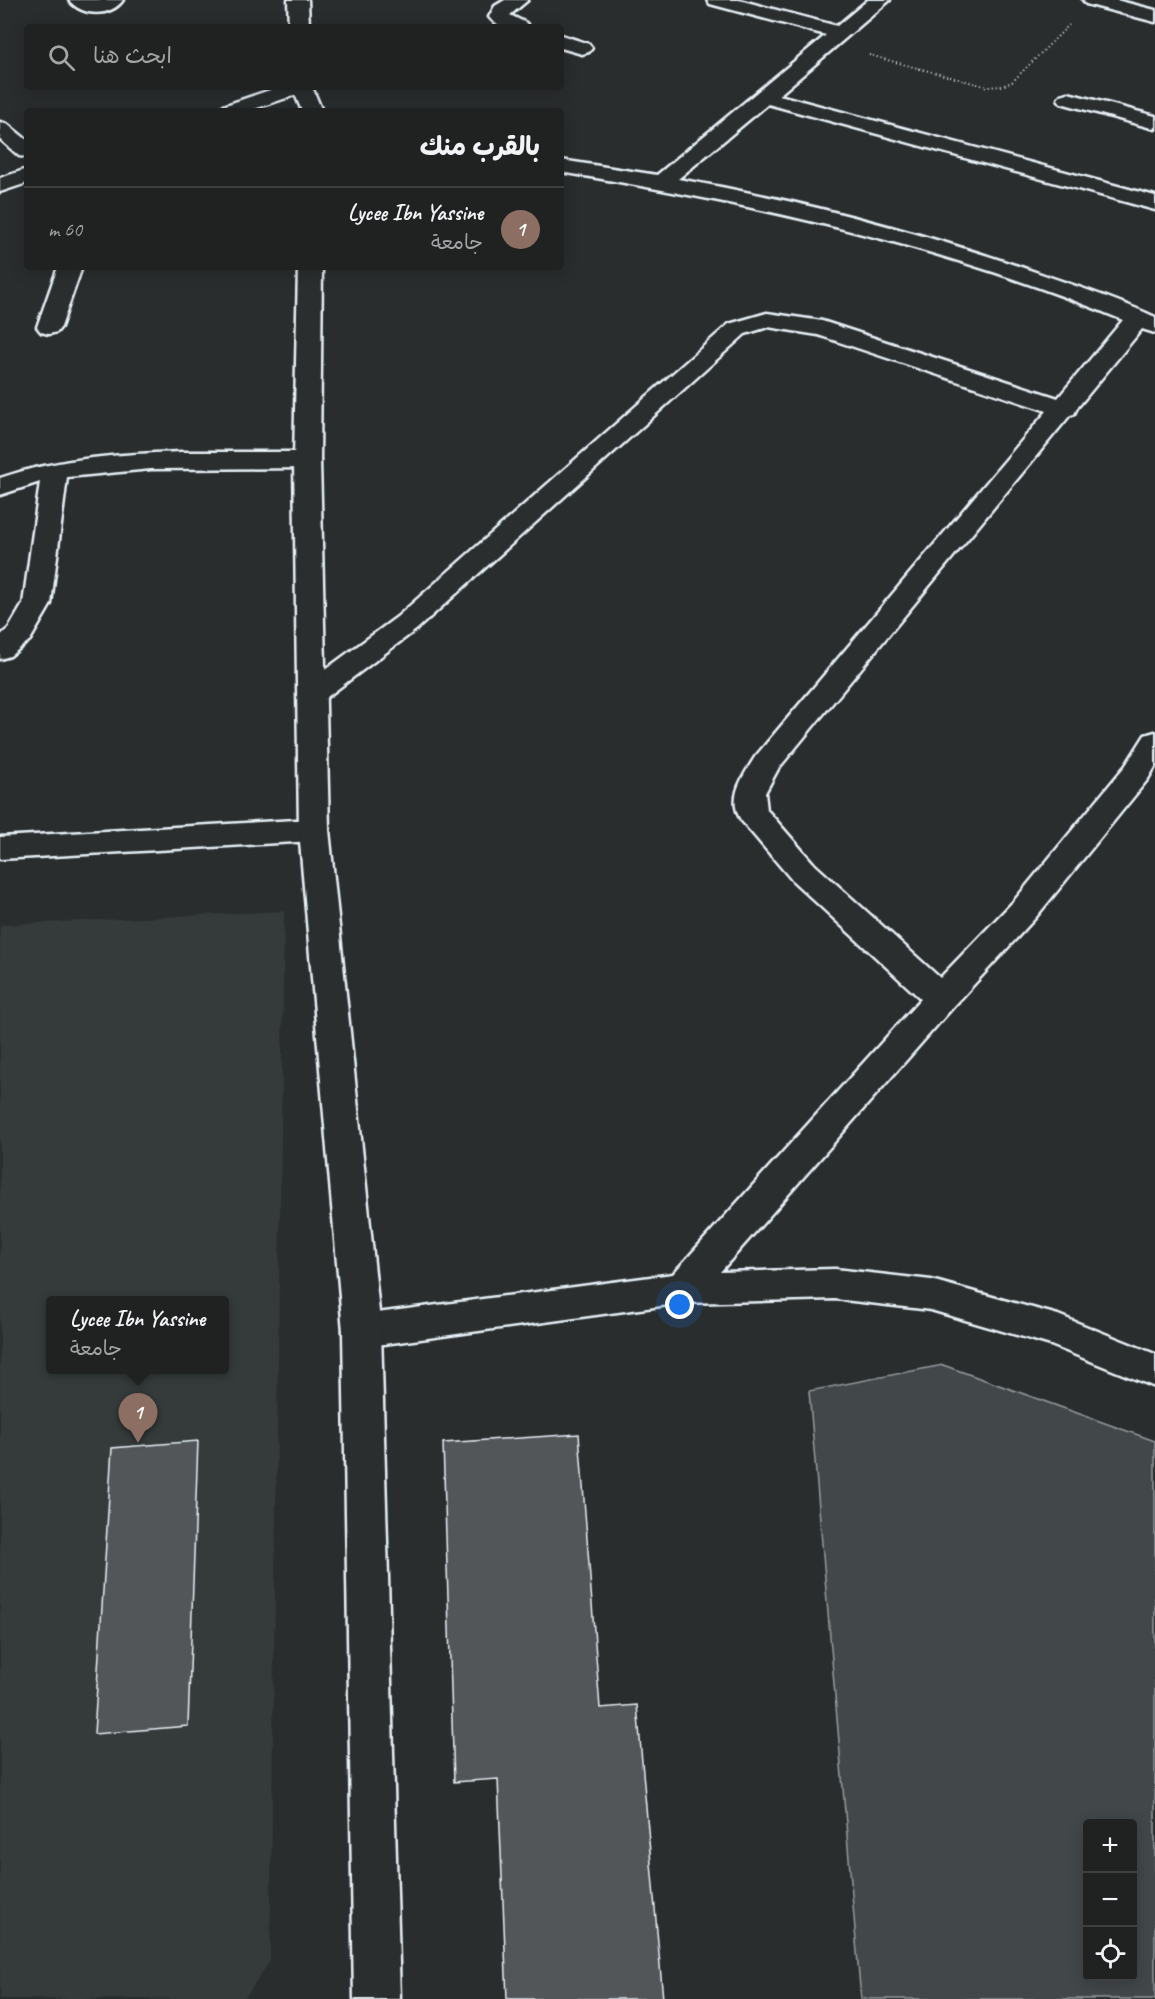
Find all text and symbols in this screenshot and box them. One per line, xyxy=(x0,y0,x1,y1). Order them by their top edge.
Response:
search box xyxy=(24,24,564,90)
icon: search xyxy=(45,41,78,74)
text: ابحث هنا xyxy=(93,42,172,70)
text: بالقرب منك xyxy=(420,130,540,163)
text: Lycee Ibn Yassine xyxy=(348,199,483,227)
text: 60 m xyxy=(48,217,82,242)
text: 1 xyxy=(516,217,525,242)
text: جامعة xyxy=(431,230,483,255)
your location xyxy=(665,1290,694,1319)
popup xyxy=(46,1296,229,1374)
text: Lycee Ibn Yassine xyxy=(70,1305,205,1333)
text: جامعة xyxy=(70,1336,122,1361)
pin: 1 xyxy=(118,1394,158,1443)
map controls xyxy=(1083,1819,1137,1981)
button: + xyxy=(1083,1819,1137,1873)
button: − xyxy=(1083,1873,1137,1927)
button: locate xyxy=(1083,1927,1137,1981)

